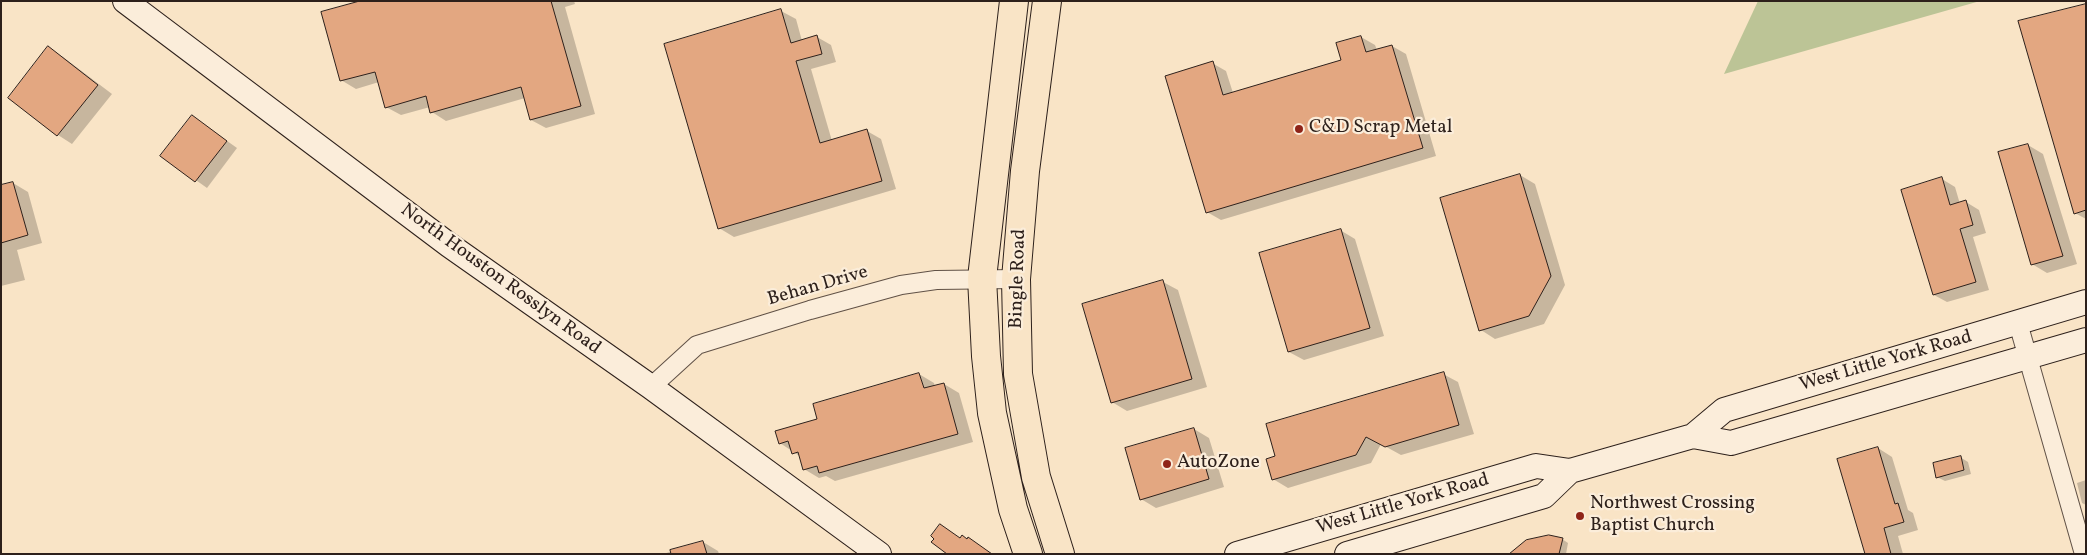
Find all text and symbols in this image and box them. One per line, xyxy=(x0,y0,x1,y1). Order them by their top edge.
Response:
place label: C&D Scrap Metal xyxy=(1309,118,1452,140)
marker: C&D Scrap Metal xyxy=(1293,123,1305,135)
street label: North Houston Rosslyn Road xyxy=(395,200,605,360)
street label: Bingle Road xyxy=(1006,229,1032,329)
street label: Behan Drive xyxy=(765,262,871,312)
street label: West Little York Road xyxy=(1797,326,1975,398)
place label: AutoZone xyxy=(1177,453,1260,475)
marker: AutoZone xyxy=(1161,458,1173,470)
street label: West Little York Road xyxy=(1314,469,1492,541)
place label: Northwest Crossing Baptist Church xyxy=(1590,494,1755,538)
marker: Northwest Crossing Baptist Church xyxy=(1574,510,1586,522)

